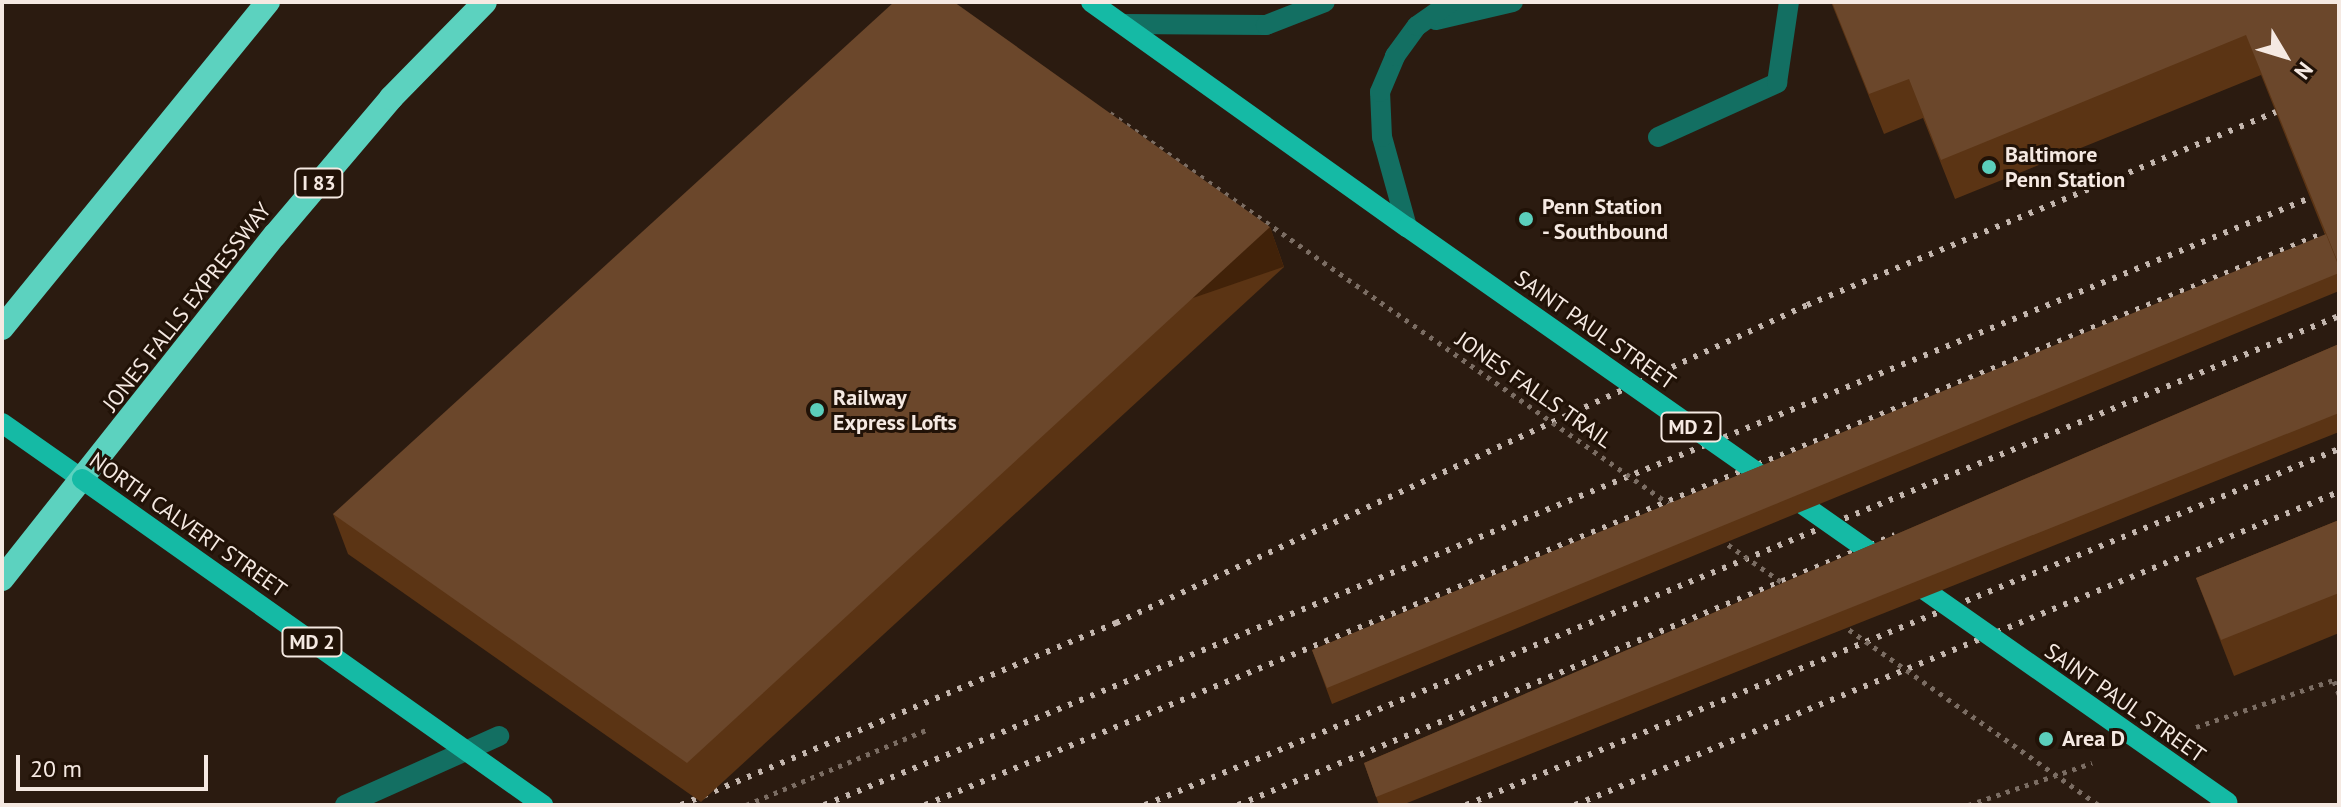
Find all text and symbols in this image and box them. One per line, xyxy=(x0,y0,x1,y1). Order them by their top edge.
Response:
north arrow xyxy=(2245,16,2325,96)
text: N xyxy=(2288,56,2319,85)
place label: Baltimore Penn Station xyxy=(2005,141,2125,192)
marker: Baltimore Penn Station xyxy=(1980,158,1998,176)
road number: I 83 xyxy=(293,167,345,199)
place label: Penn Station - Southbound xyxy=(1542,193,1670,244)
street label: JONES FALLS EXPRESSWAY xyxy=(97,197,277,417)
marker: Penn Station - Southbound xyxy=(1517,210,1535,228)
street label: SAINT PAUL STREET xyxy=(1509,264,1681,396)
street label: JONES FALLS TRAIL xyxy=(1450,326,1618,454)
place label: Railway Express Lofts xyxy=(833,384,957,436)
marker: Railway Express Lofts xyxy=(808,401,826,419)
road number: MD 2 xyxy=(1659,411,1723,443)
street label: NORTH CALVERT STREET xyxy=(84,447,292,603)
road number: MD 2 xyxy=(280,626,344,658)
street label: SAINT PAUL STREET xyxy=(2039,637,2211,769)
place label: Area D xyxy=(2062,726,2125,752)
marker: Area D xyxy=(2037,730,2055,748)
scale bar xyxy=(20,739,212,789)
text: 20 m xyxy=(30,753,82,784)

